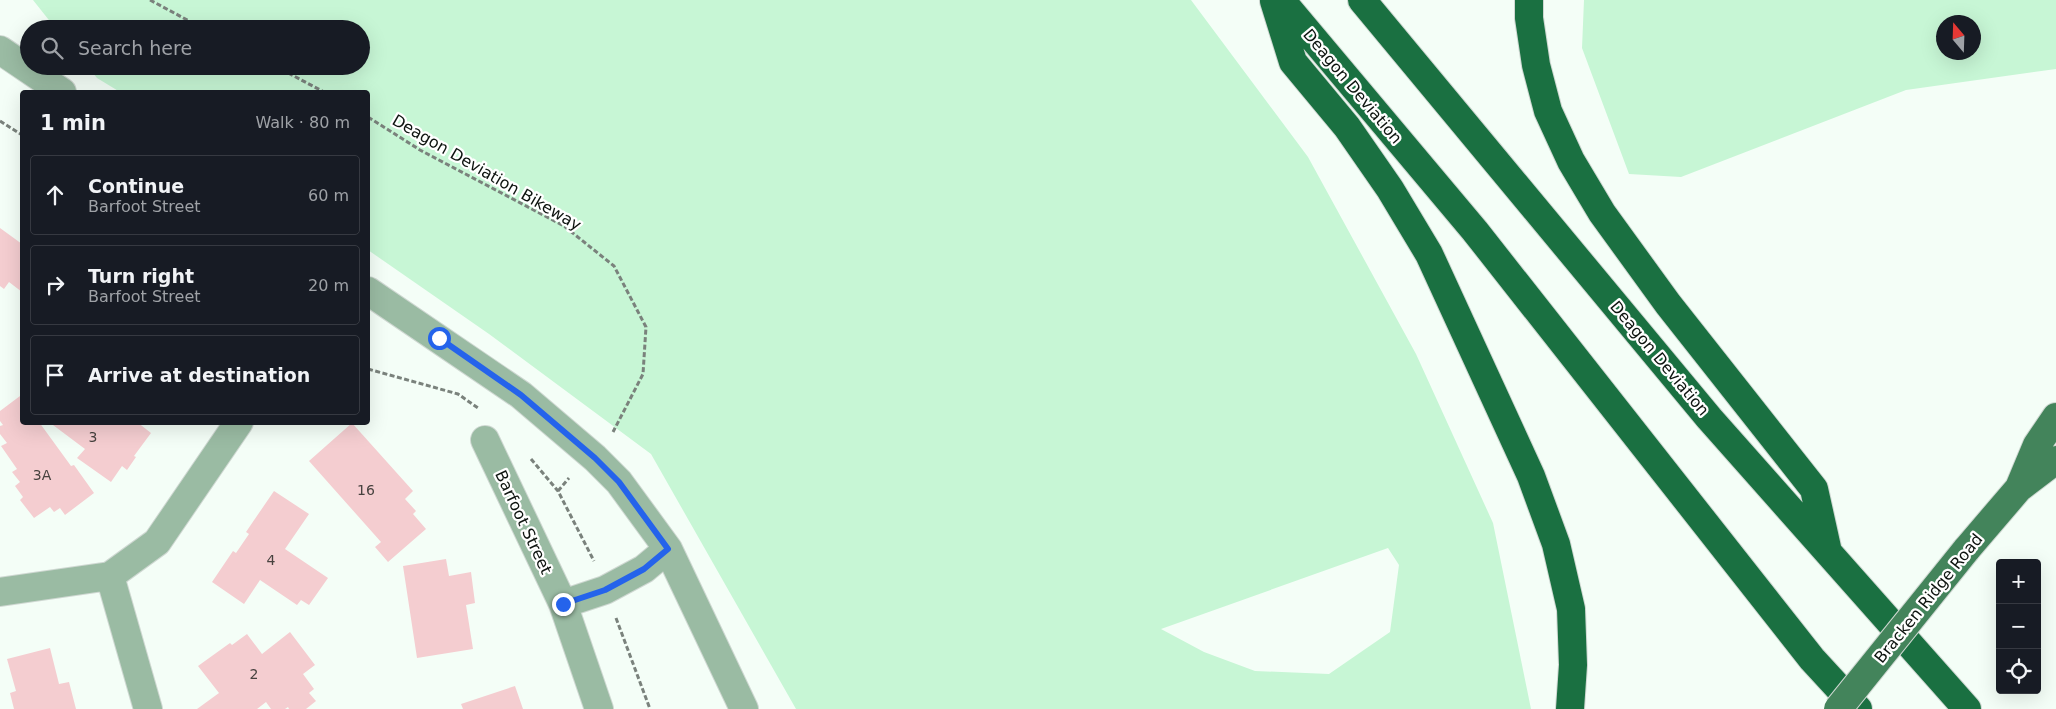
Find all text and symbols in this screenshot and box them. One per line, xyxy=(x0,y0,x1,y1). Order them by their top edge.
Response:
north arrow xyxy=(1936,15,1981,60)
search box xyxy=(20,20,370,75)
street label: Deagon Deviation xyxy=(1299,25,1406,147)
icon: search xyxy=(38,34,66,62)
text: Search here xyxy=(78,37,192,59)
street label: Deagon Deviation Bikeway xyxy=(389,110,585,234)
text: 1 min xyxy=(40,111,106,135)
text: Walk · 80 m xyxy=(255,113,350,132)
text: Continue xyxy=(88,175,184,197)
icon: ahead xyxy=(41,181,69,209)
text: 60 m xyxy=(308,186,349,205)
text: Barfoot Street xyxy=(88,197,201,216)
text: Turn right xyxy=(88,265,194,287)
icon: right xyxy=(41,271,69,299)
text: 20 m xyxy=(308,276,349,295)
text: Barfoot Street xyxy=(88,287,201,306)
street label: Deagon Deviation xyxy=(1606,297,1713,419)
route start xyxy=(428,327,451,350)
icon: arrive xyxy=(41,361,69,389)
text: Arrive at destination xyxy=(88,364,310,386)
house number: 3 xyxy=(89,429,97,445)
house number: 3A xyxy=(33,467,52,483)
street label: Barfoot Street xyxy=(491,467,556,577)
house number: 16 xyxy=(357,482,375,498)
street label: Bracken Ridge Road xyxy=(1870,530,1986,667)
house number: 4 xyxy=(267,552,276,568)
map controls xyxy=(1996,559,2041,694)
button: + xyxy=(1996,559,2041,604)
route end xyxy=(552,593,575,616)
button: − xyxy=(1996,604,2041,649)
button: locate xyxy=(1996,649,2041,694)
house number: 2 xyxy=(250,666,258,682)

